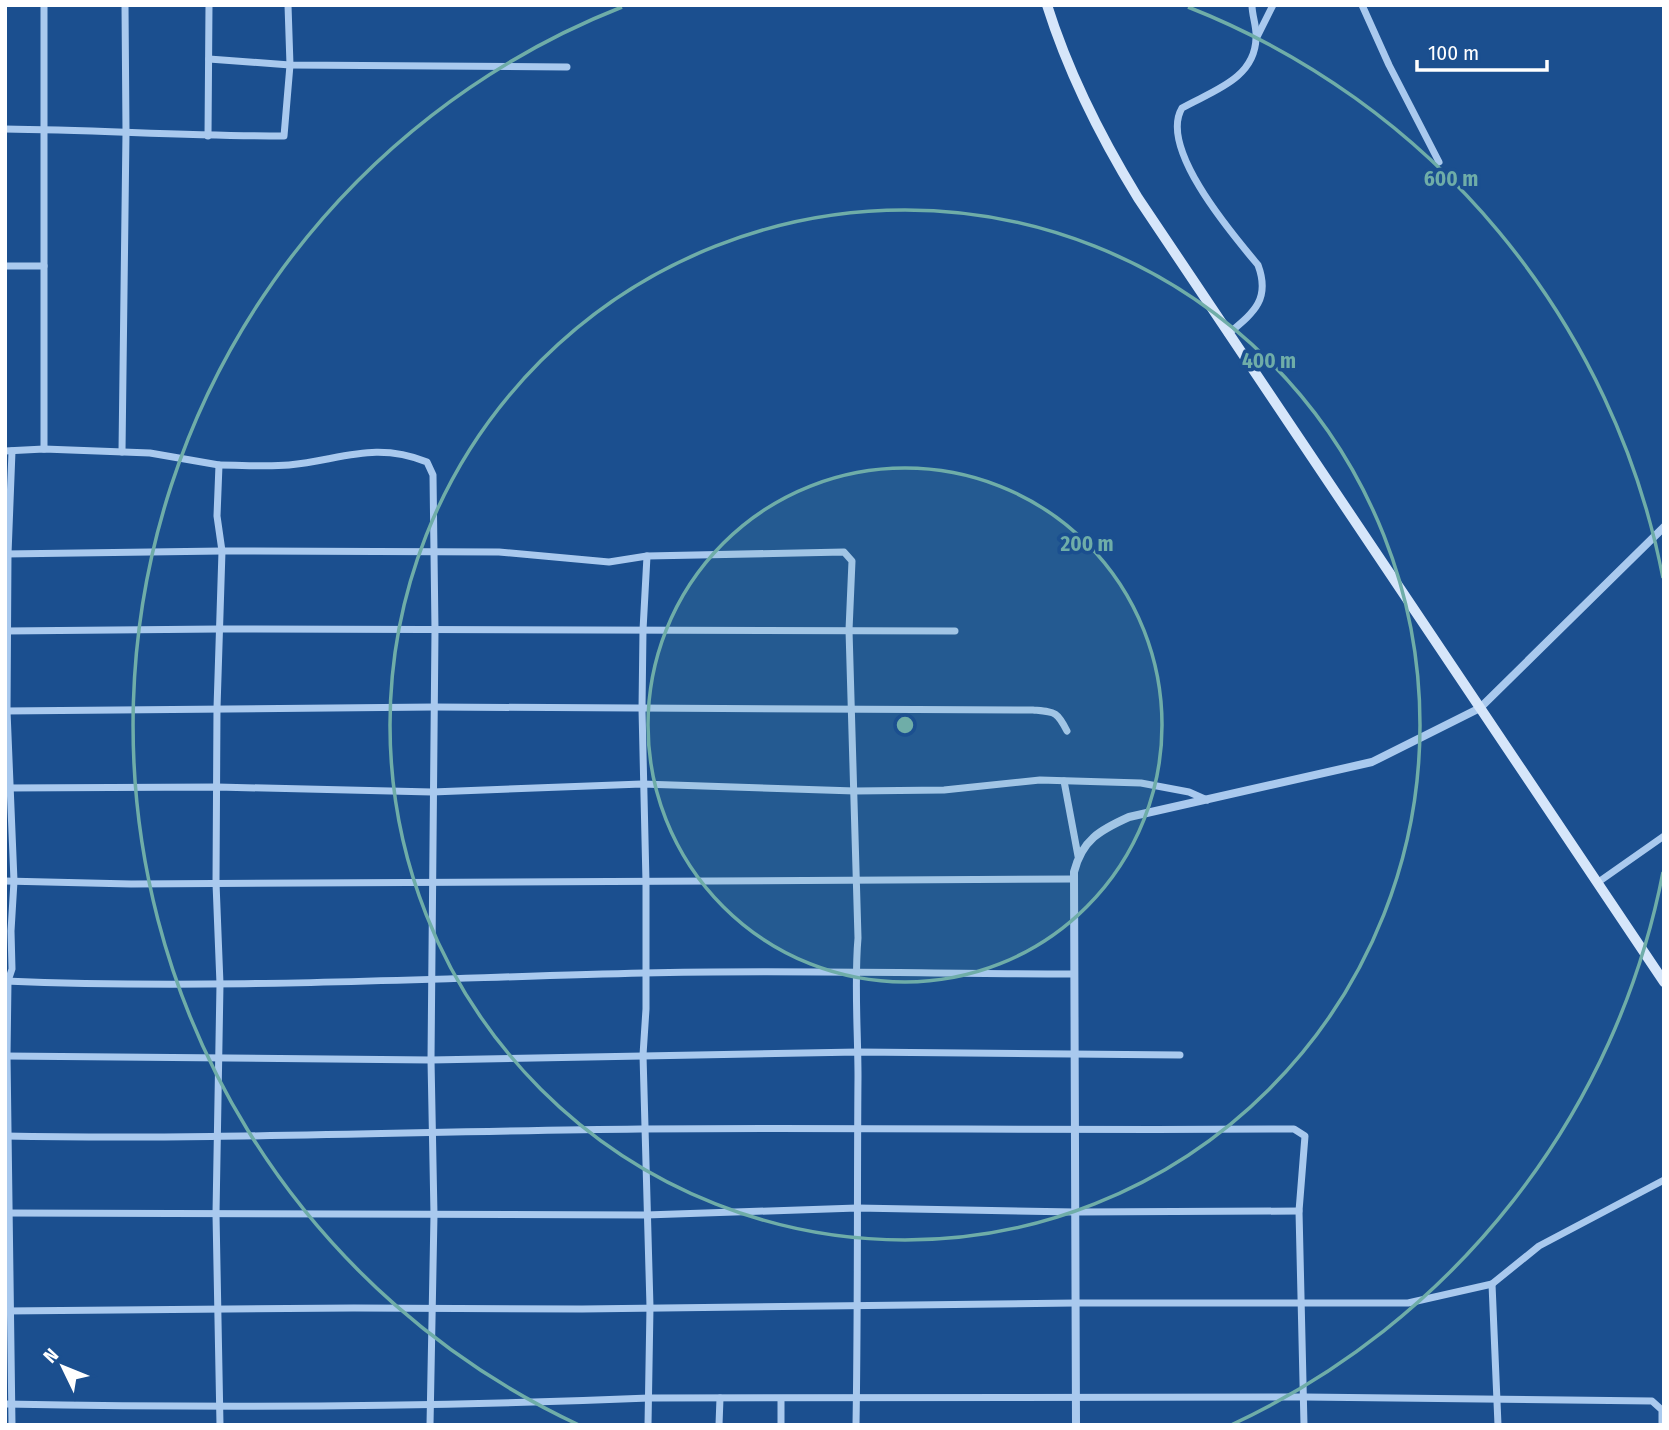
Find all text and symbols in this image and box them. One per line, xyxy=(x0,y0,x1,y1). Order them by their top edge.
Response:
scale bar xyxy=(1417,28,1546,72)
text: 100 m xyxy=(1428,40,1479,66)
text: 600 m xyxy=(1424,166,1478,192)
text: 400 m xyxy=(1242,348,1296,374)
text: 200 m xyxy=(1059,531,1114,557)
centre of rings xyxy=(893,713,917,737)
north arrow xyxy=(28,1332,98,1402)
text: N xyxy=(39,1344,63,1368)

